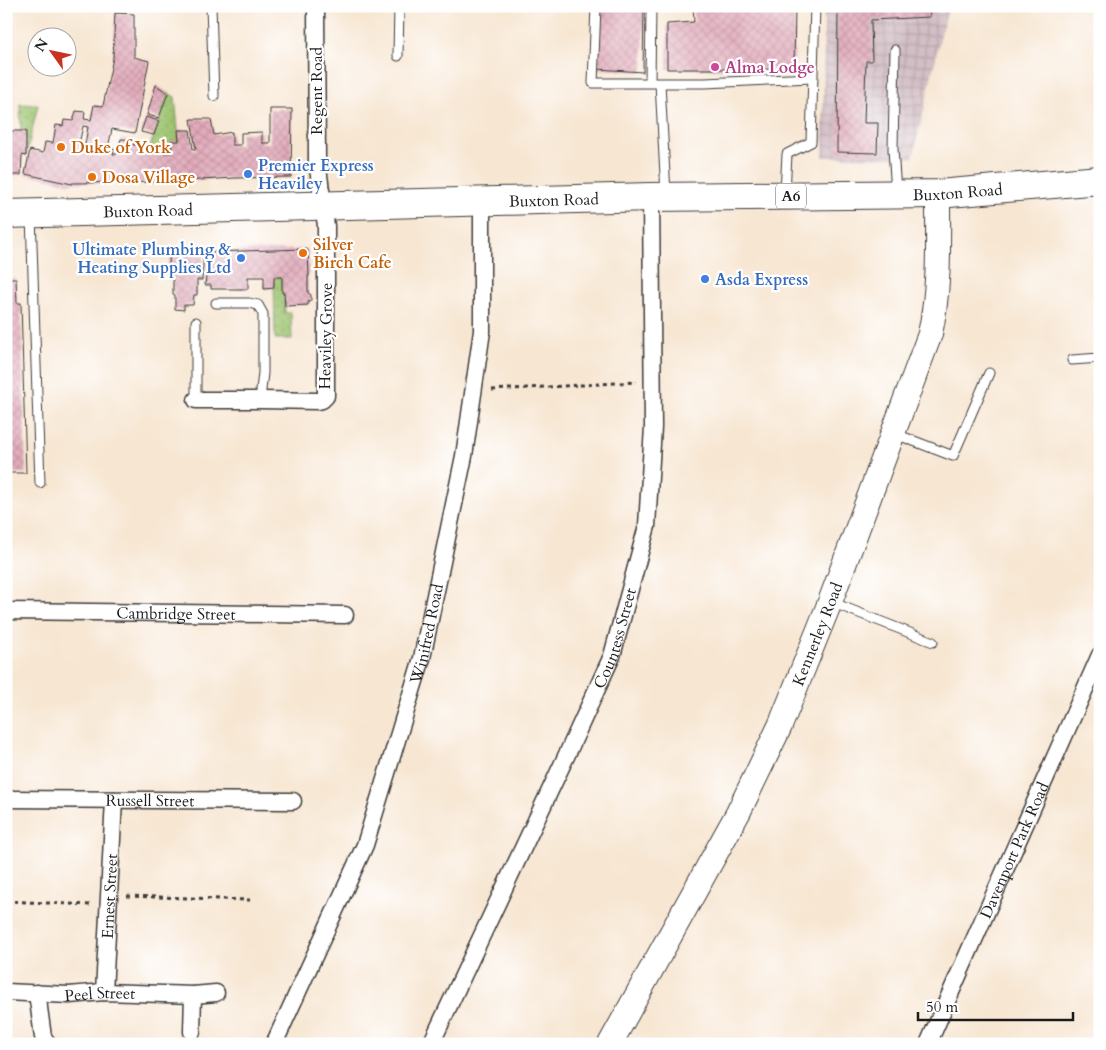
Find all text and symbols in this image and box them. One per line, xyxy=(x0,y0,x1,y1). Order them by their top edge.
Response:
north arrow xyxy=(28,28,78,78)
text: N xyxy=(30,35,53,55)
street label: Regent Road xyxy=(306,46,328,135)
place label: Alma Lodge xyxy=(725,57,815,79)
marker: Alma Lodge xyxy=(709,61,721,73)
place label: Duke of York xyxy=(71,137,171,159)
marker: Duke of York xyxy=(55,141,67,153)
place label: Premier Express Heaviley xyxy=(258,155,374,195)
place label: Dosa Village xyxy=(102,167,195,189)
marker: Premier Express Heaviley xyxy=(242,168,254,180)
marker: Dosa Village xyxy=(86,171,98,183)
street label: Buxton Road xyxy=(913,178,1004,206)
road number: A6 xyxy=(776,184,806,208)
street label: Buxton Road xyxy=(509,188,600,213)
street label: Buxton Road xyxy=(103,199,194,223)
place label: Silver Birch Cafe xyxy=(313,234,392,274)
place label: Ultimate Plumbing & Heating Supplies Ltd xyxy=(72,239,232,279)
marker: Silver Birch Cafe xyxy=(297,247,309,259)
marker: Ultimate Plumbing & Heating Supplies Ltd xyxy=(235,252,247,264)
place label: Asda Express xyxy=(715,269,808,291)
marker: Asda Express xyxy=(699,273,711,285)
street label: Heaviley Grove xyxy=(314,282,338,390)
street label: Kennerley Road xyxy=(787,579,849,689)
street label: Winifred Road xyxy=(405,582,449,688)
street label: Countess Street xyxy=(589,586,642,692)
street label: Cambridge Street xyxy=(116,602,236,626)
street label: Davenport Park Road xyxy=(975,778,1055,922)
street label: Russell Street xyxy=(105,790,194,812)
street label: Ernest Street xyxy=(97,853,123,939)
street label: Peel Street xyxy=(64,982,136,1007)
scale bar xyxy=(918,990,1074,1022)
text: 50 m xyxy=(926,997,958,1017)

